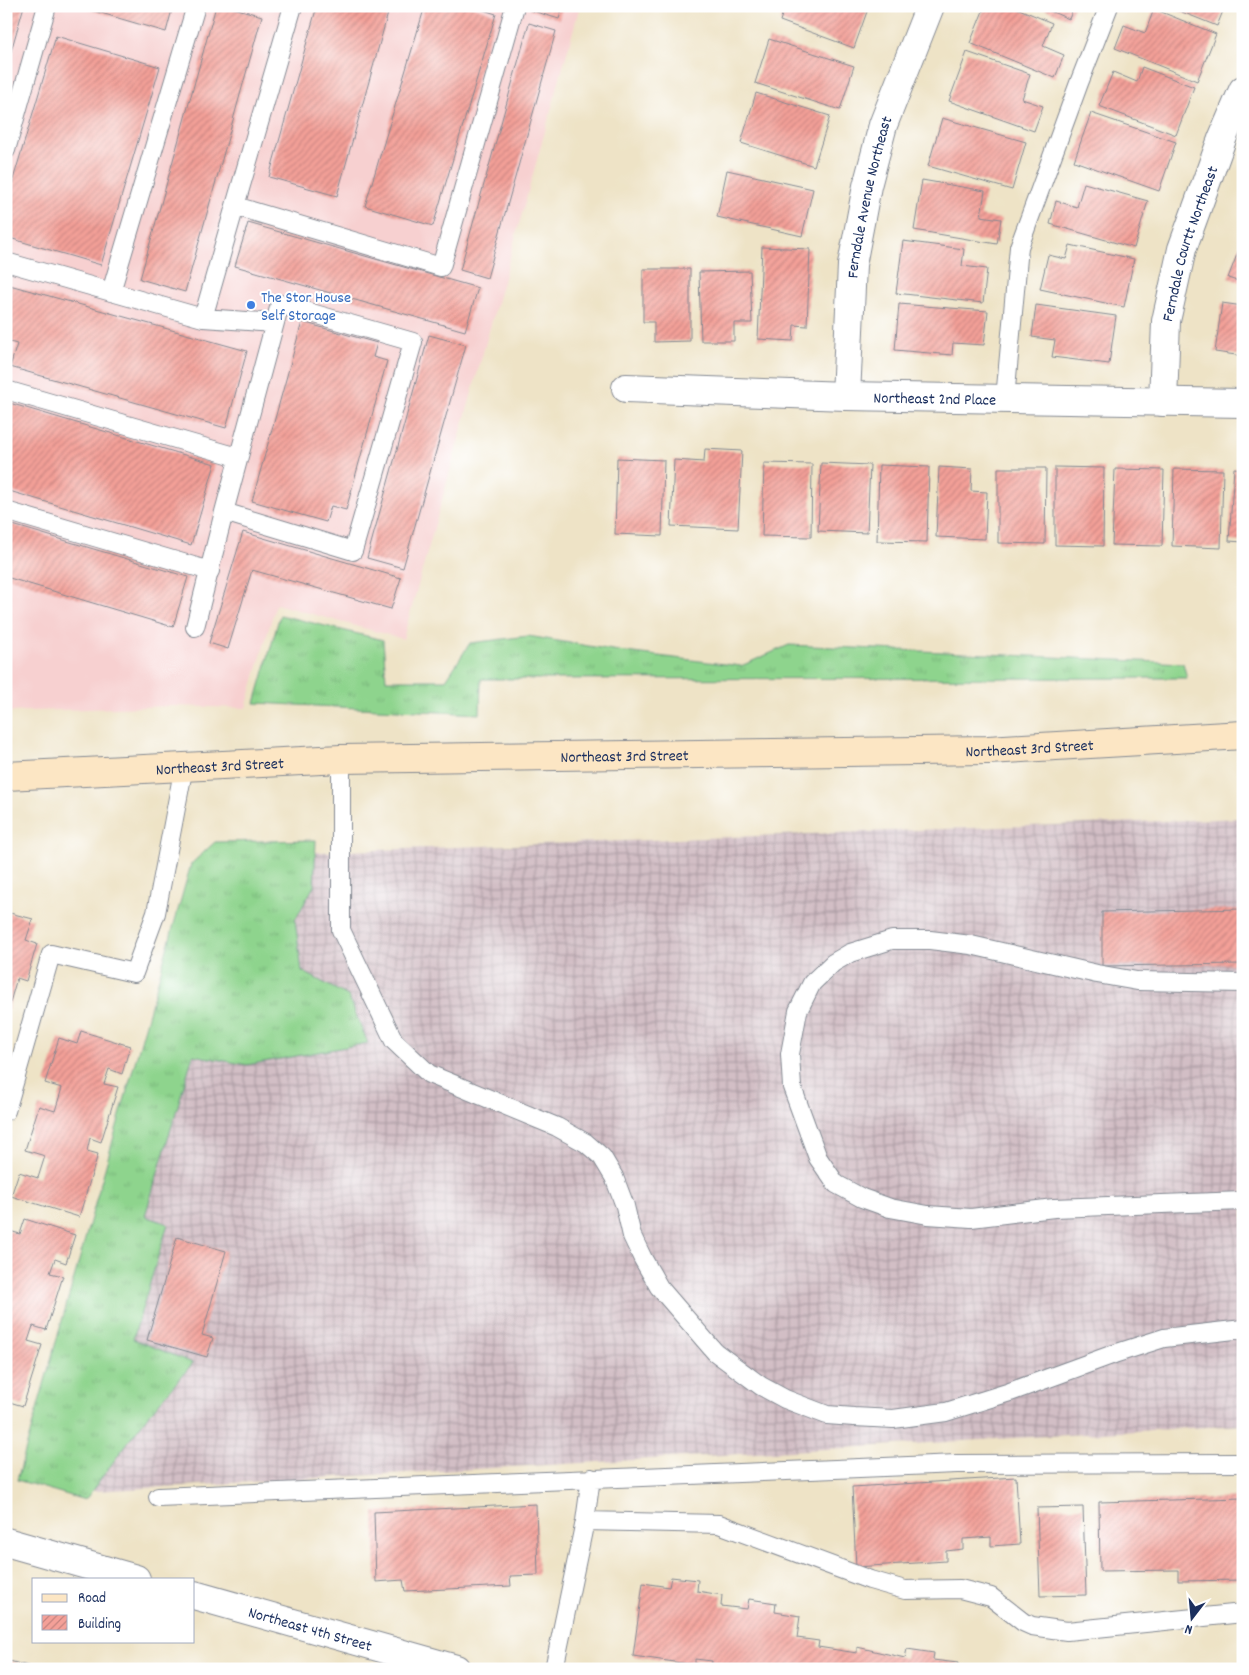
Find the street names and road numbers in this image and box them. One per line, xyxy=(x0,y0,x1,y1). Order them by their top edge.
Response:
street label: Ferndale Avenue Northeast xyxy=(842,113,900,279)
street label: Ferndale Courtt Northeast xyxy=(1157,163,1225,324)
street label: Northeast 2nd Place xyxy=(873,387,996,413)
street label: Northeast 3rd Street xyxy=(965,735,1094,764)
street label: Northeast 3rd Street xyxy=(560,745,689,770)
street label: Northeast 3rd Street xyxy=(155,753,285,782)
street label: Northeast 4th Street xyxy=(245,1602,374,1659)

